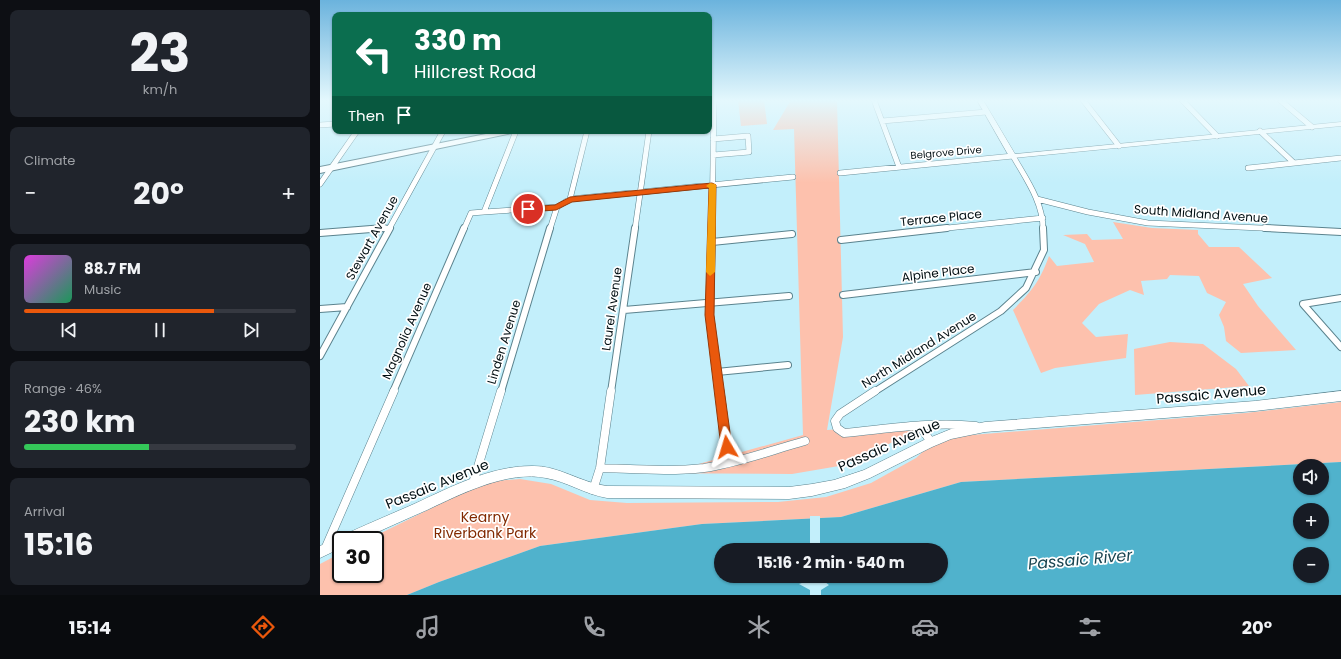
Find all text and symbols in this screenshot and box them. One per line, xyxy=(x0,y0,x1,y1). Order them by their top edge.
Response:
text: 23 xyxy=(129,17,191,90)
text: 330 m xyxy=(414,21,502,60)
icon: left xyxy=(348,28,400,80)
text: Hillcrest Road xyxy=(414,59,536,84)
text: km/h xyxy=(143,80,177,99)
icon: arrive xyxy=(393,104,415,126)
text: Then xyxy=(348,105,385,126)
street label: Belgrove Drive xyxy=(910,142,982,163)
text: Climate xyxy=(24,151,75,170)
text: 20° xyxy=(133,172,184,215)
text: − xyxy=(24,178,36,209)
text: + xyxy=(281,178,296,209)
pin xyxy=(511,192,545,226)
street label: Stewart Avenue xyxy=(341,193,402,283)
icon: arrive xyxy=(517,198,539,220)
street label: South Midland Avenue xyxy=(1134,200,1269,227)
street label: Terrace Place xyxy=(899,205,982,230)
text: 88.7 FM xyxy=(84,258,141,279)
street label: Alpine Place xyxy=(901,260,975,285)
street label: Laurel Avenue xyxy=(597,266,626,352)
text: Music xyxy=(84,280,121,299)
street label: Magnolia Avenue xyxy=(378,280,435,382)
street label: Linden Avenue xyxy=(483,298,524,386)
street label: North Midland Avenue xyxy=(858,307,979,392)
icon: previous xyxy=(58,319,80,341)
icon: pause xyxy=(149,319,171,341)
icon: next xyxy=(240,319,262,341)
text: Range · 46% xyxy=(24,379,102,398)
street label: Passaic Avenue xyxy=(1155,379,1267,409)
text: 230 km xyxy=(24,400,136,443)
street label: Passaic Avenue xyxy=(835,413,944,476)
position arrow xyxy=(706,426,748,468)
street label: Passaic Avenue xyxy=(382,454,492,514)
map controls xyxy=(1293,459,1329,583)
button: sound xyxy=(1293,459,1329,495)
text: Arrival xyxy=(24,502,65,521)
button: + xyxy=(1293,503,1329,539)
park label: Kearny Riverbank Park xyxy=(434,507,537,543)
text: 15:16 xyxy=(24,523,94,566)
speed limit sign: 30 xyxy=(332,531,384,583)
water label: Passaic River xyxy=(1027,543,1134,576)
button: − xyxy=(1293,547,1329,583)
text: 15:16 · 2 min · 540 m xyxy=(757,552,905,573)
icon: directions xyxy=(249,613,277,641)
icon: music xyxy=(414,613,442,641)
icon: phone xyxy=(580,613,608,641)
icon: climate xyxy=(745,613,773,641)
icon: car xyxy=(911,613,939,641)
icon: filters xyxy=(1076,613,1104,641)
text: 15:14 xyxy=(69,615,111,640)
text: 20° xyxy=(1242,615,1272,640)

